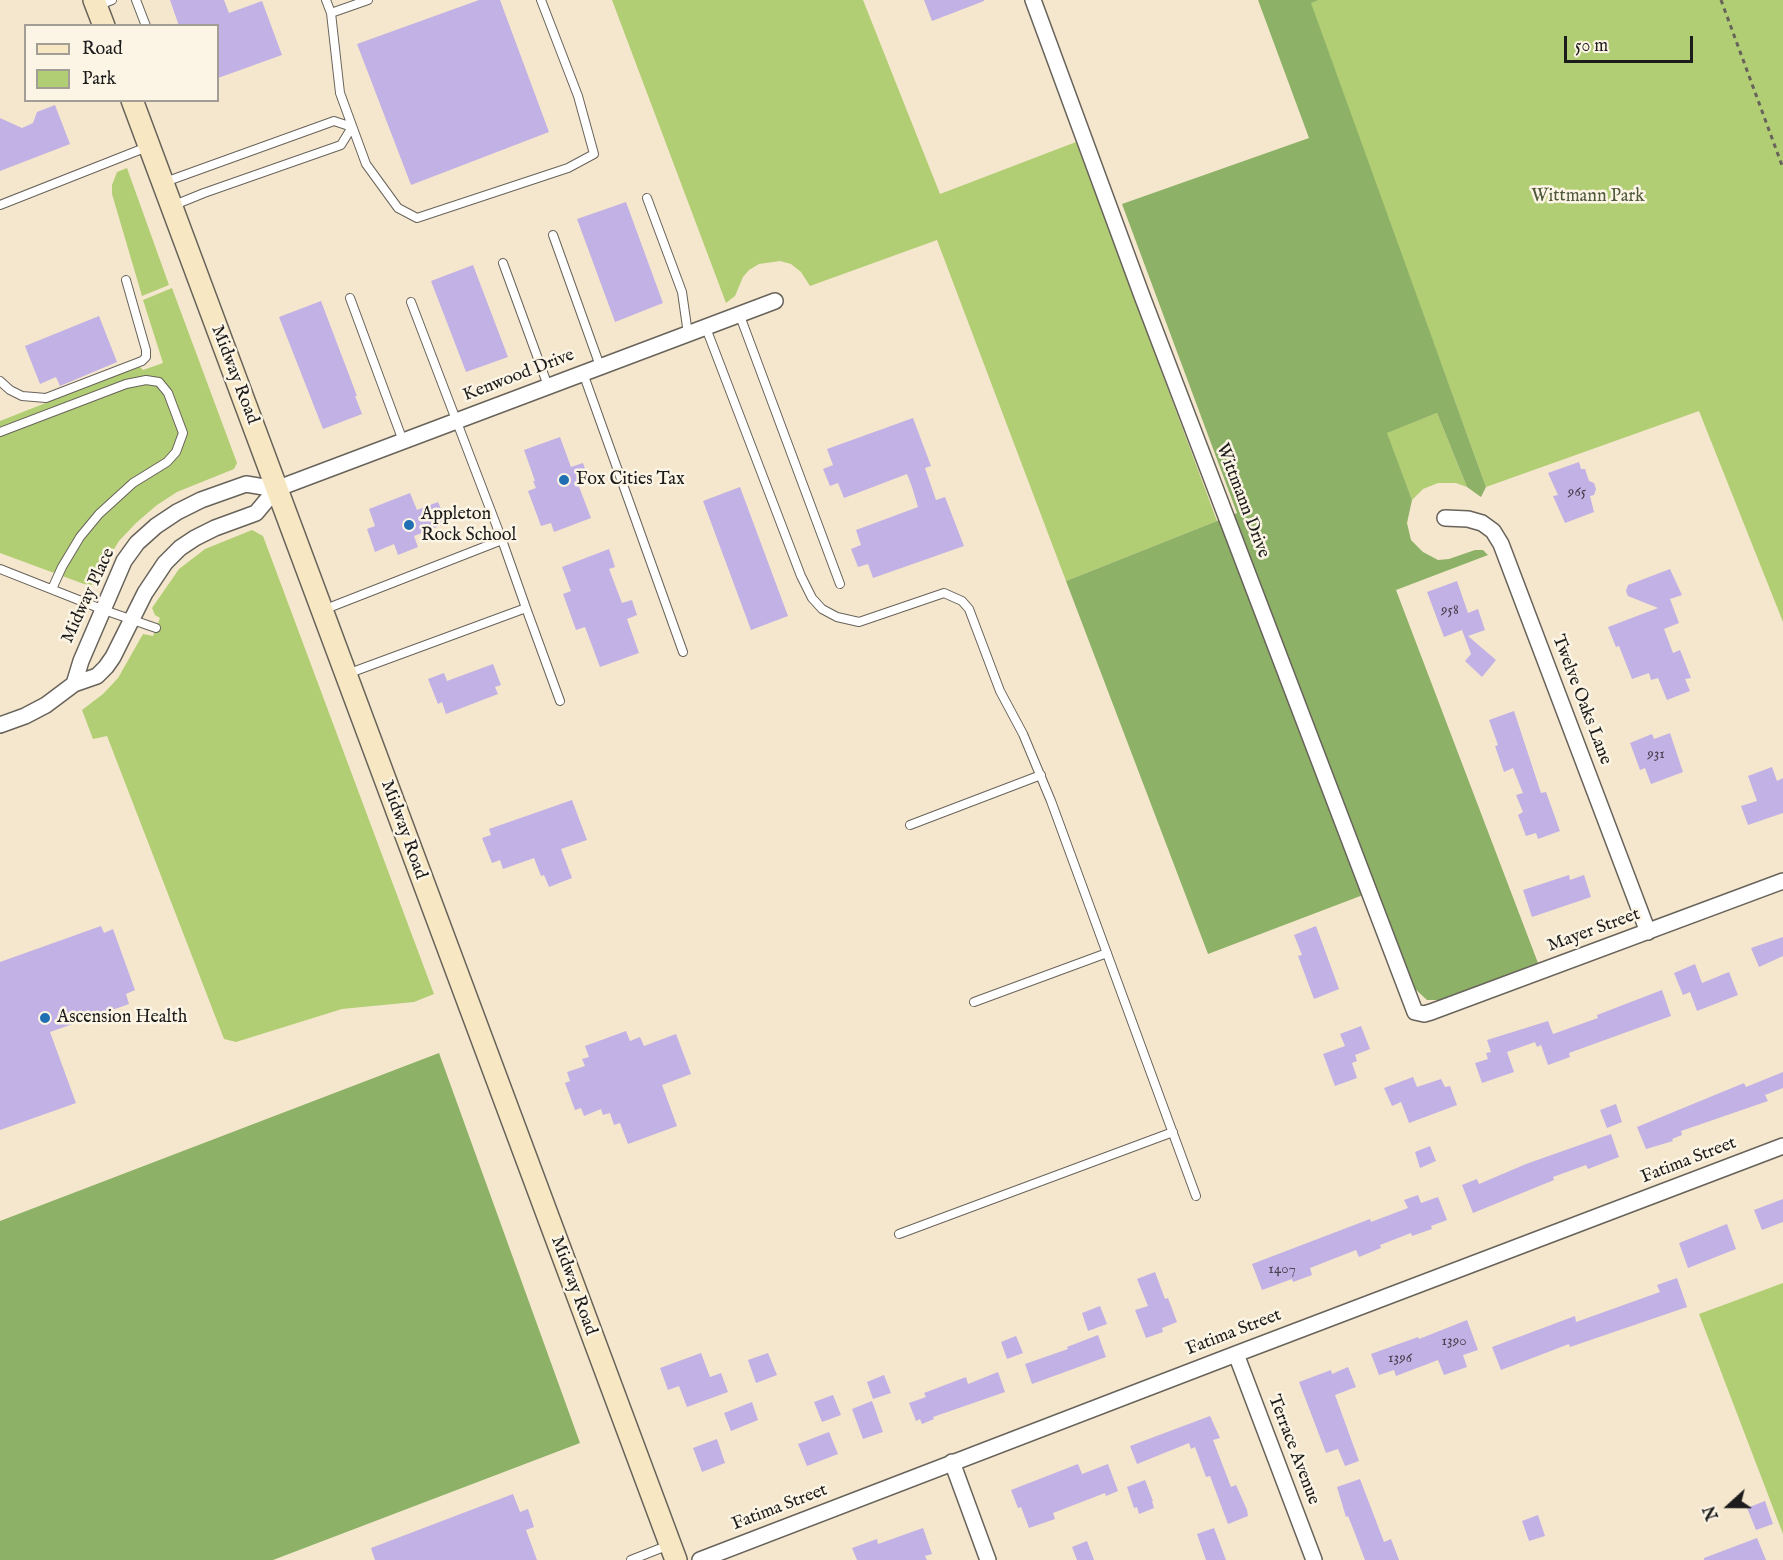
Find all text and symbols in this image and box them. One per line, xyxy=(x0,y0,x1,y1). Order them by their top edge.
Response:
legend xyxy=(24,24,219,102)
scale bar xyxy=(1567,24,1696,62)
text: 50 m xyxy=(1575,35,1608,58)
text: Road xyxy=(82,38,123,61)
text: Park xyxy=(82,68,116,91)
park label: Wittmann Park xyxy=(1531,186,1645,208)
street label: Midway Road xyxy=(205,323,263,427)
street label: Kenwood Drive xyxy=(460,345,578,407)
street label: Wittmann Drive xyxy=(1210,441,1274,561)
place label: Fox Cities Tax xyxy=(576,469,685,491)
marker: Fox Cities Tax xyxy=(557,473,571,487)
house number: 965 xyxy=(1568,484,1586,502)
place label: Appleton Rock School xyxy=(421,504,516,546)
marker: Appleton Rock School xyxy=(402,518,416,532)
street label: Midway Place xyxy=(58,545,120,647)
house number: 958 xyxy=(1441,602,1459,620)
street label: Twelve Oaks Lane xyxy=(1546,632,1616,768)
house number: 931 xyxy=(1647,746,1665,764)
street label: Midway Road xyxy=(375,777,431,883)
street label: Mayer Street xyxy=(1545,904,1643,958)
place label: Ascension Health xyxy=(57,1007,187,1029)
marker: Ascension Health xyxy=(38,1011,52,1025)
street label: Fatima Street xyxy=(1638,1133,1740,1189)
street label: Midway Road xyxy=(545,1233,601,1339)
house number: 1407 xyxy=(1268,1261,1296,1279)
street label: Fatima Street xyxy=(1183,1305,1285,1361)
house number: 1390 xyxy=(1441,1333,1467,1351)
house number: 1396 xyxy=(1388,1350,1412,1368)
street label: Terrace Avenue xyxy=(1262,1392,1324,1508)
north arrow xyxy=(1699,1476,1759,1536)
street label: Fatima Street xyxy=(729,1480,831,1536)
text: N xyxy=(1700,1502,1724,1522)

